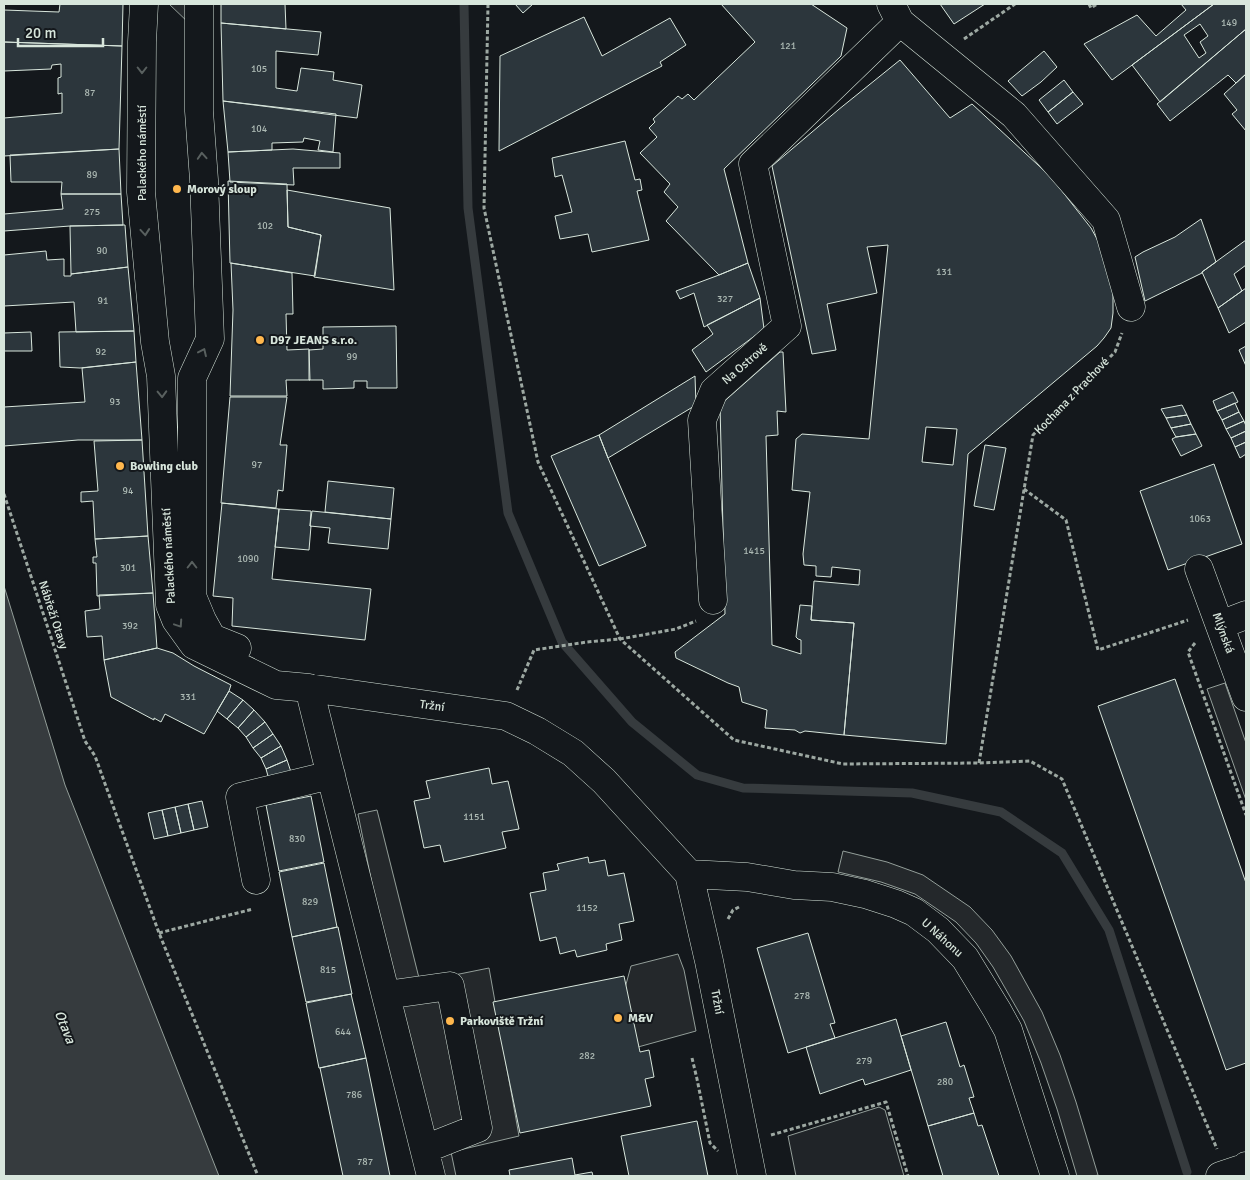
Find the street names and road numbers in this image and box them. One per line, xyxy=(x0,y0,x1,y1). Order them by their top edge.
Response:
street label: Palackého náměstí xyxy=(135,104,150,201)
street label: Na Ostrově xyxy=(719,340,771,388)
street label: Kochana z Prachové xyxy=(1031,354,1113,438)
street label: Palackého náměstí xyxy=(159,507,179,604)
street label: Nábřeží Otavy xyxy=(35,579,71,651)
street label: Mlýnská xyxy=(1209,610,1237,656)
street label: Tržní xyxy=(419,697,446,715)
street label: U Náhonu xyxy=(918,915,966,961)
street label: Tržní xyxy=(707,988,727,1016)

